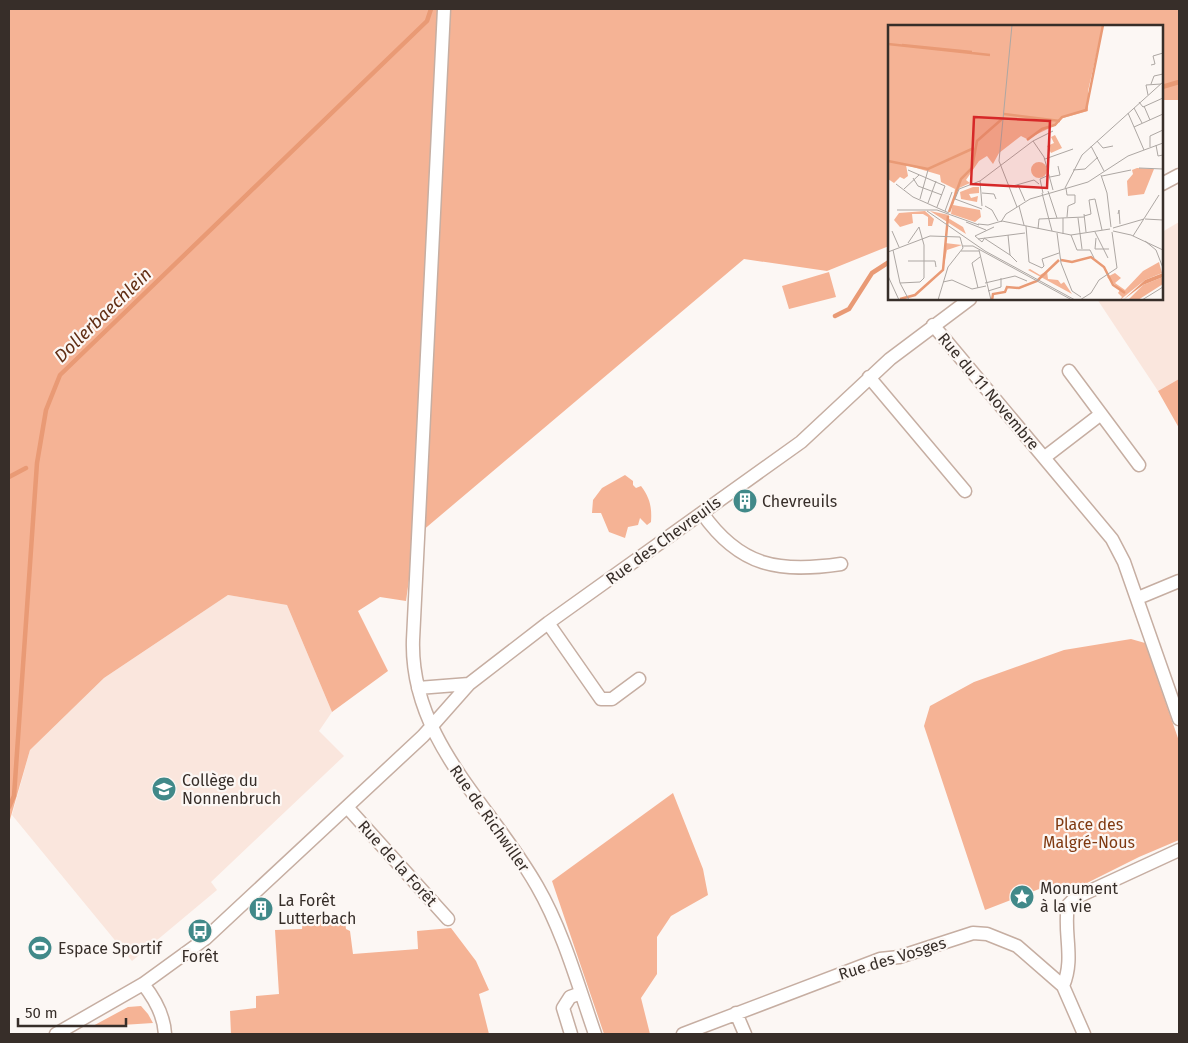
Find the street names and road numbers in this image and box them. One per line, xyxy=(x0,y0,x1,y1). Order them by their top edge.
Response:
street label: Rue du 11 Novembre xyxy=(934,329,1043,454)
street label: Rue des Chevreuils xyxy=(602,492,724,588)
street label: Rue de Richwiller xyxy=(446,761,534,876)
street label: Rue de la Forêt xyxy=(354,817,441,910)
street label: Rue des Vosges xyxy=(836,933,948,984)

